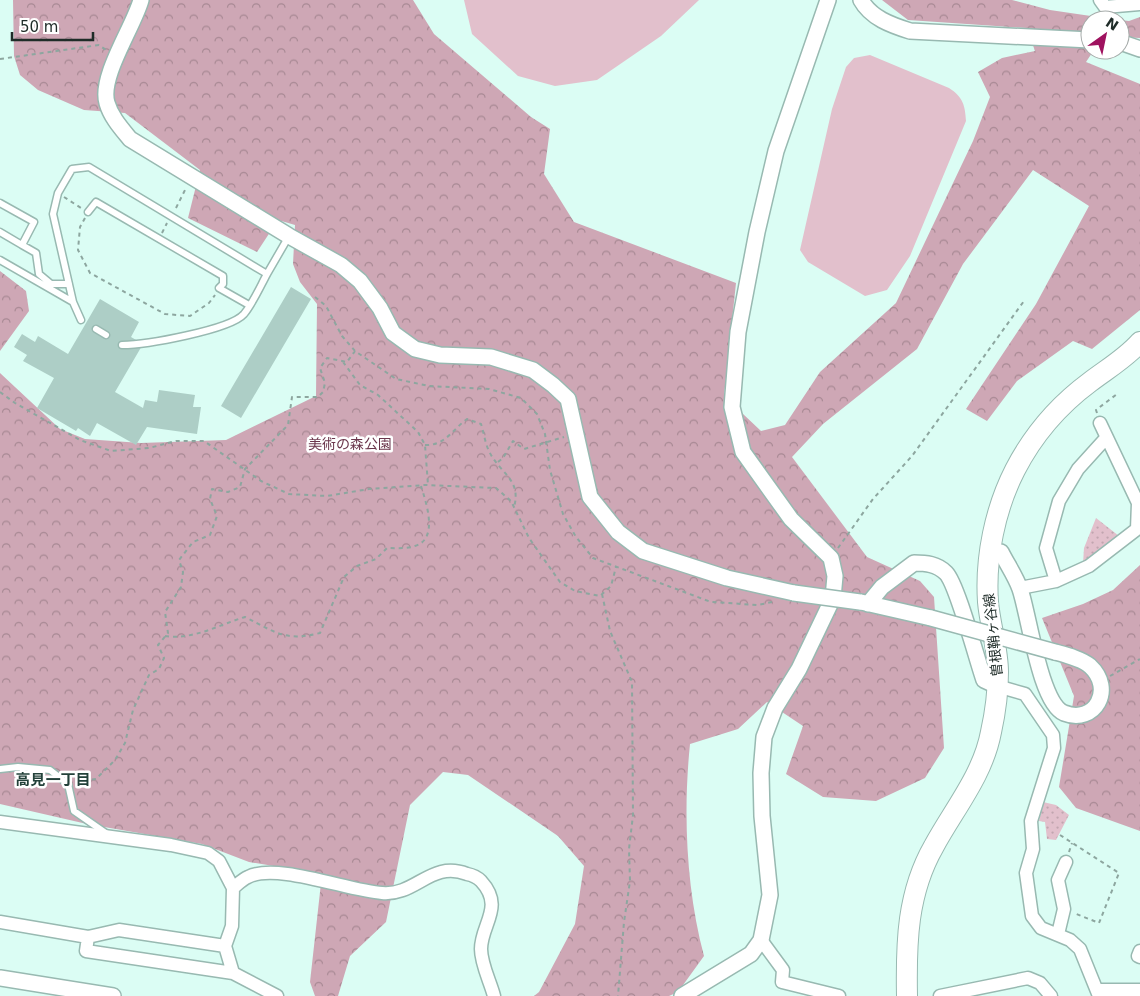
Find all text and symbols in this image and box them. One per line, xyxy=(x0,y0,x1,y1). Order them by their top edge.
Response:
scale bar xyxy=(12,10,94,42)
north arrow xyxy=(1080,10,1130,60)
text: N xyxy=(1103,14,1121,34)
text: 50 m xyxy=(20,18,58,36)
park label: 美術の森公園 xyxy=(308,436,392,452)
street label: 曽根鞘ヶ谷線 xyxy=(981,592,1005,678)
district label: 高見一丁目 xyxy=(15,771,91,789)

